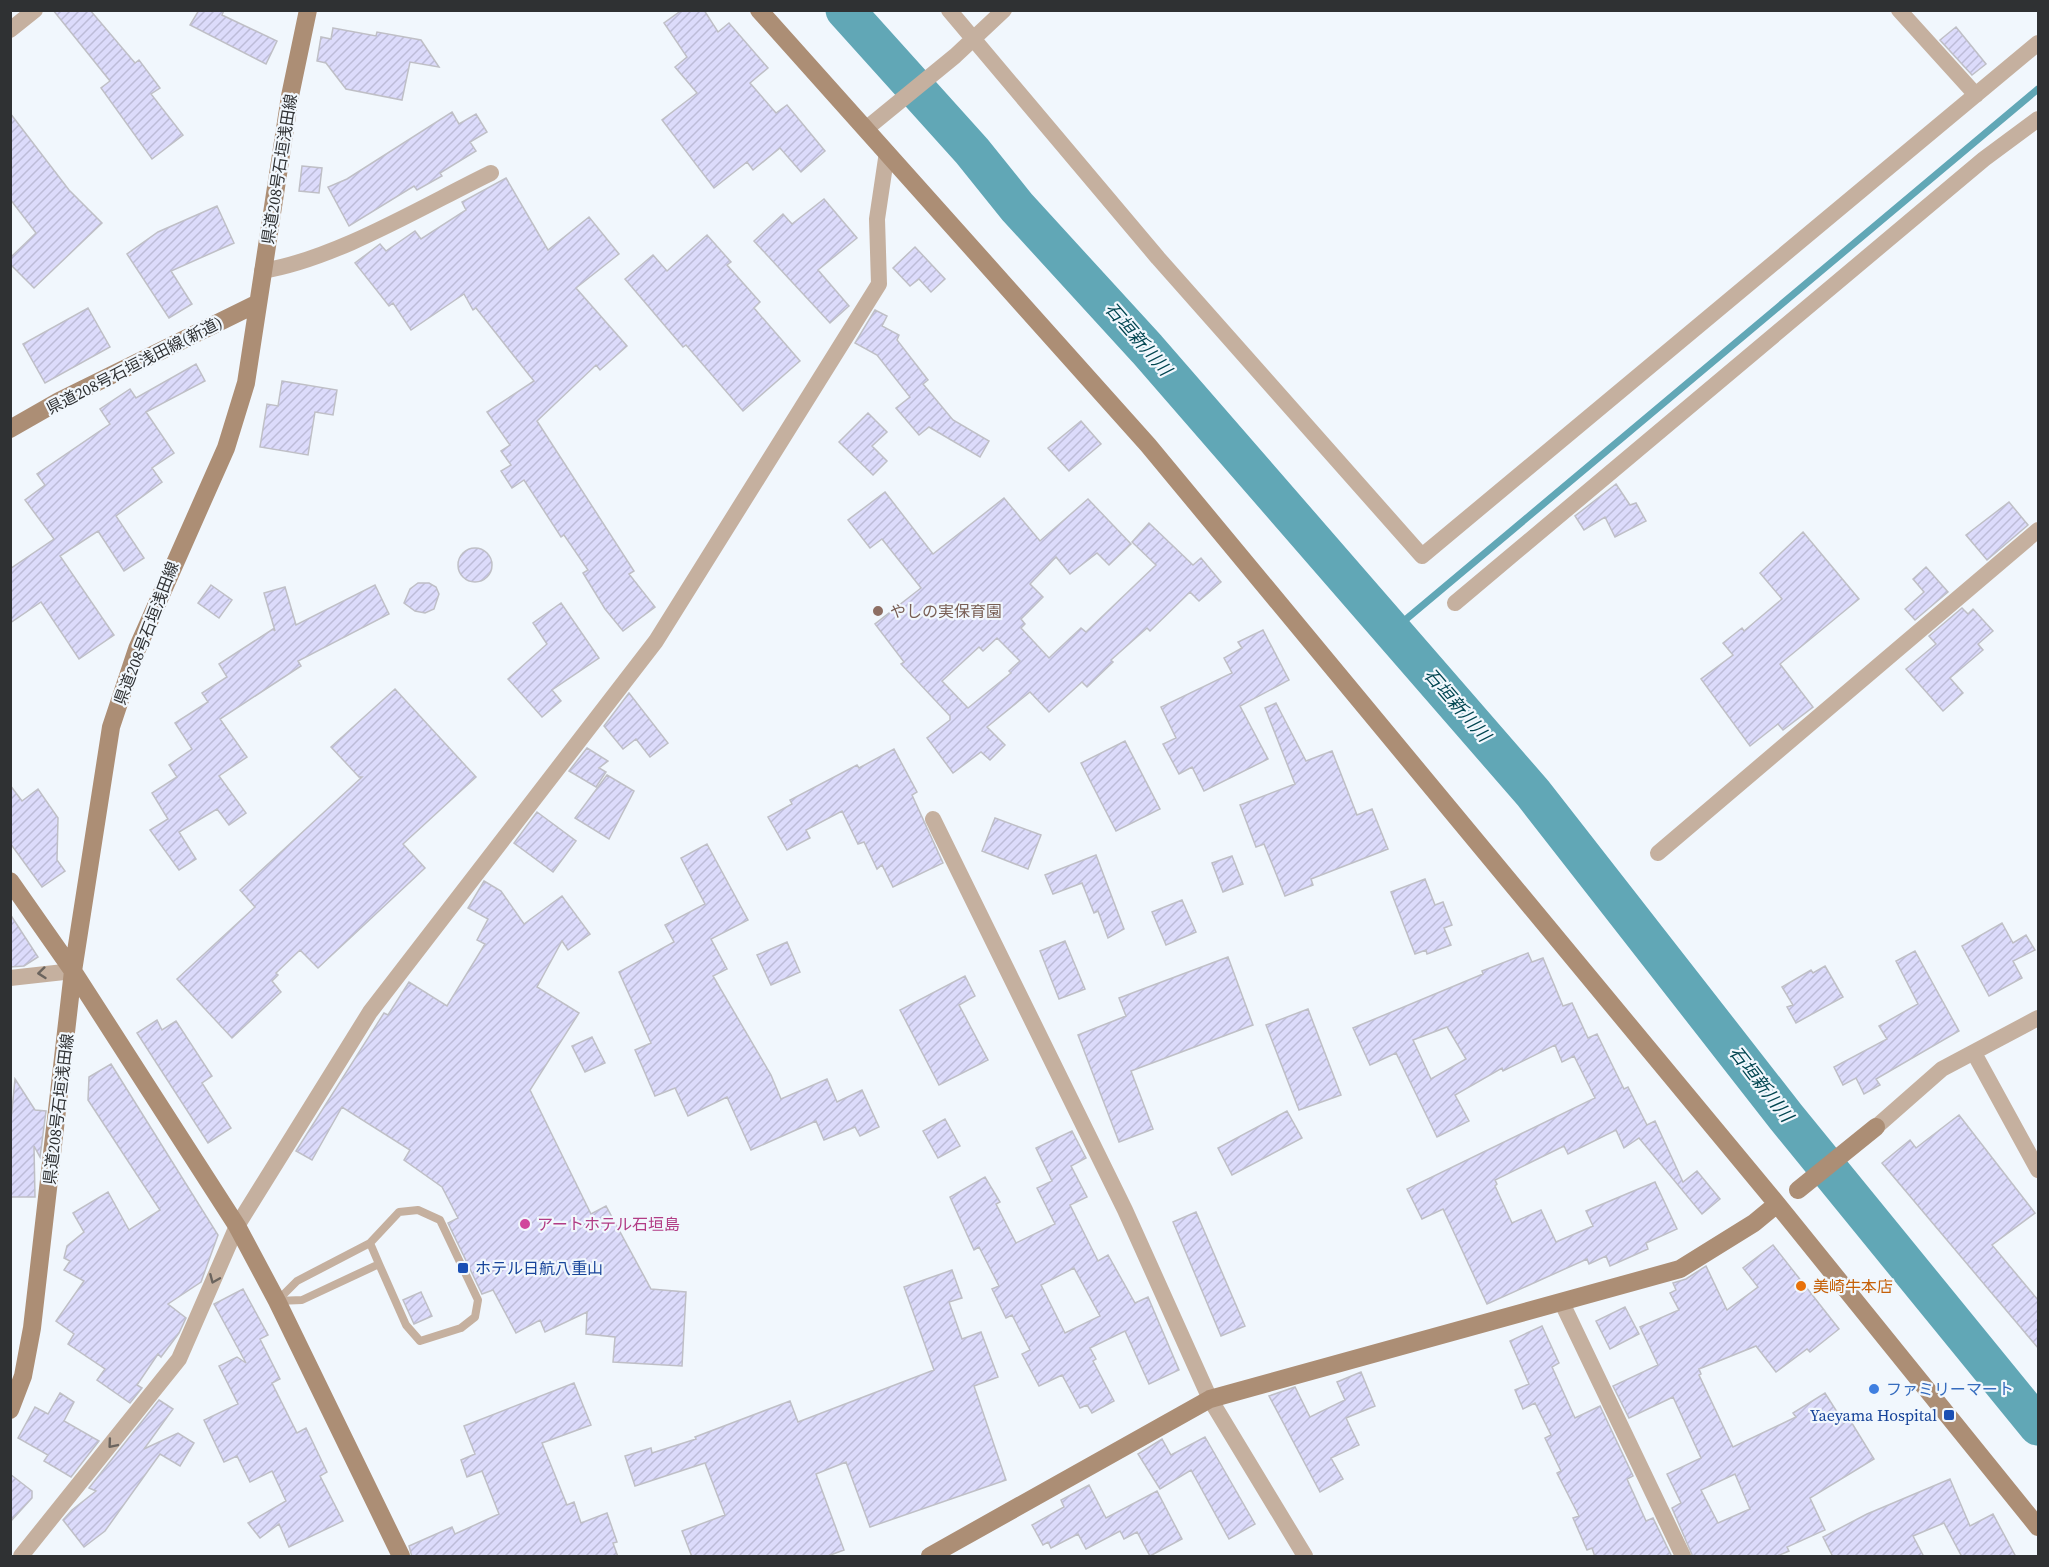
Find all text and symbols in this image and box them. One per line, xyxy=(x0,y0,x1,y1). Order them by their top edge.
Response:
street label: 県道208号石垣浅田線 xyxy=(256,92,302,246)
water label: 石垣新川川 xyxy=(1099,297,1179,382)
street label: 県道208号石垣浅田線(新道) xyxy=(42,311,226,419)
street label: 県道208号石垣浅田線 xyxy=(108,558,184,708)
place label: やしの実保育園 xyxy=(890,600,1002,622)
marker: やしの実保育園 xyxy=(871,604,885,618)
water label: 石垣新川川 xyxy=(1418,663,1498,748)
one-way arrow xyxy=(37,966,46,979)
street label: 県道208号石垣浅田線 xyxy=(38,1032,78,1186)
water label: 石垣新川川 xyxy=(1724,1041,1800,1128)
place label: アートホテル石垣島 xyxy=(537,1213,680,1235)
marker: アートホテル石垣島 xyxy=(518,1217,532,1231)
place label: ホテル日航八重山 xyxy=(475,1257,603,1279)
marker: ホテル日航八重山 xyxy=(456,1261,470,1275)
one-way arrow xyxy=(209,1273,221,1284)
place label: 美崎牛本店 xyxy=(1813,1275,1893,1297)
marker: 美崎牛本店 xyxy=(1794,1279,1808,1293)
place label: ファミリーマート xyxy=(1886,1378,2014,1400)
marker: ファミリーマート xyxy=(1867,1382,1881,1396)
place label: Yaeyama Hospital xyxy=(1810,1404,1937,1426)
marker: Yaeyama Hospital xyxy=(1942,1408,1956,1422)
one-way arrow xyxy=(108,1437,119,1448)

